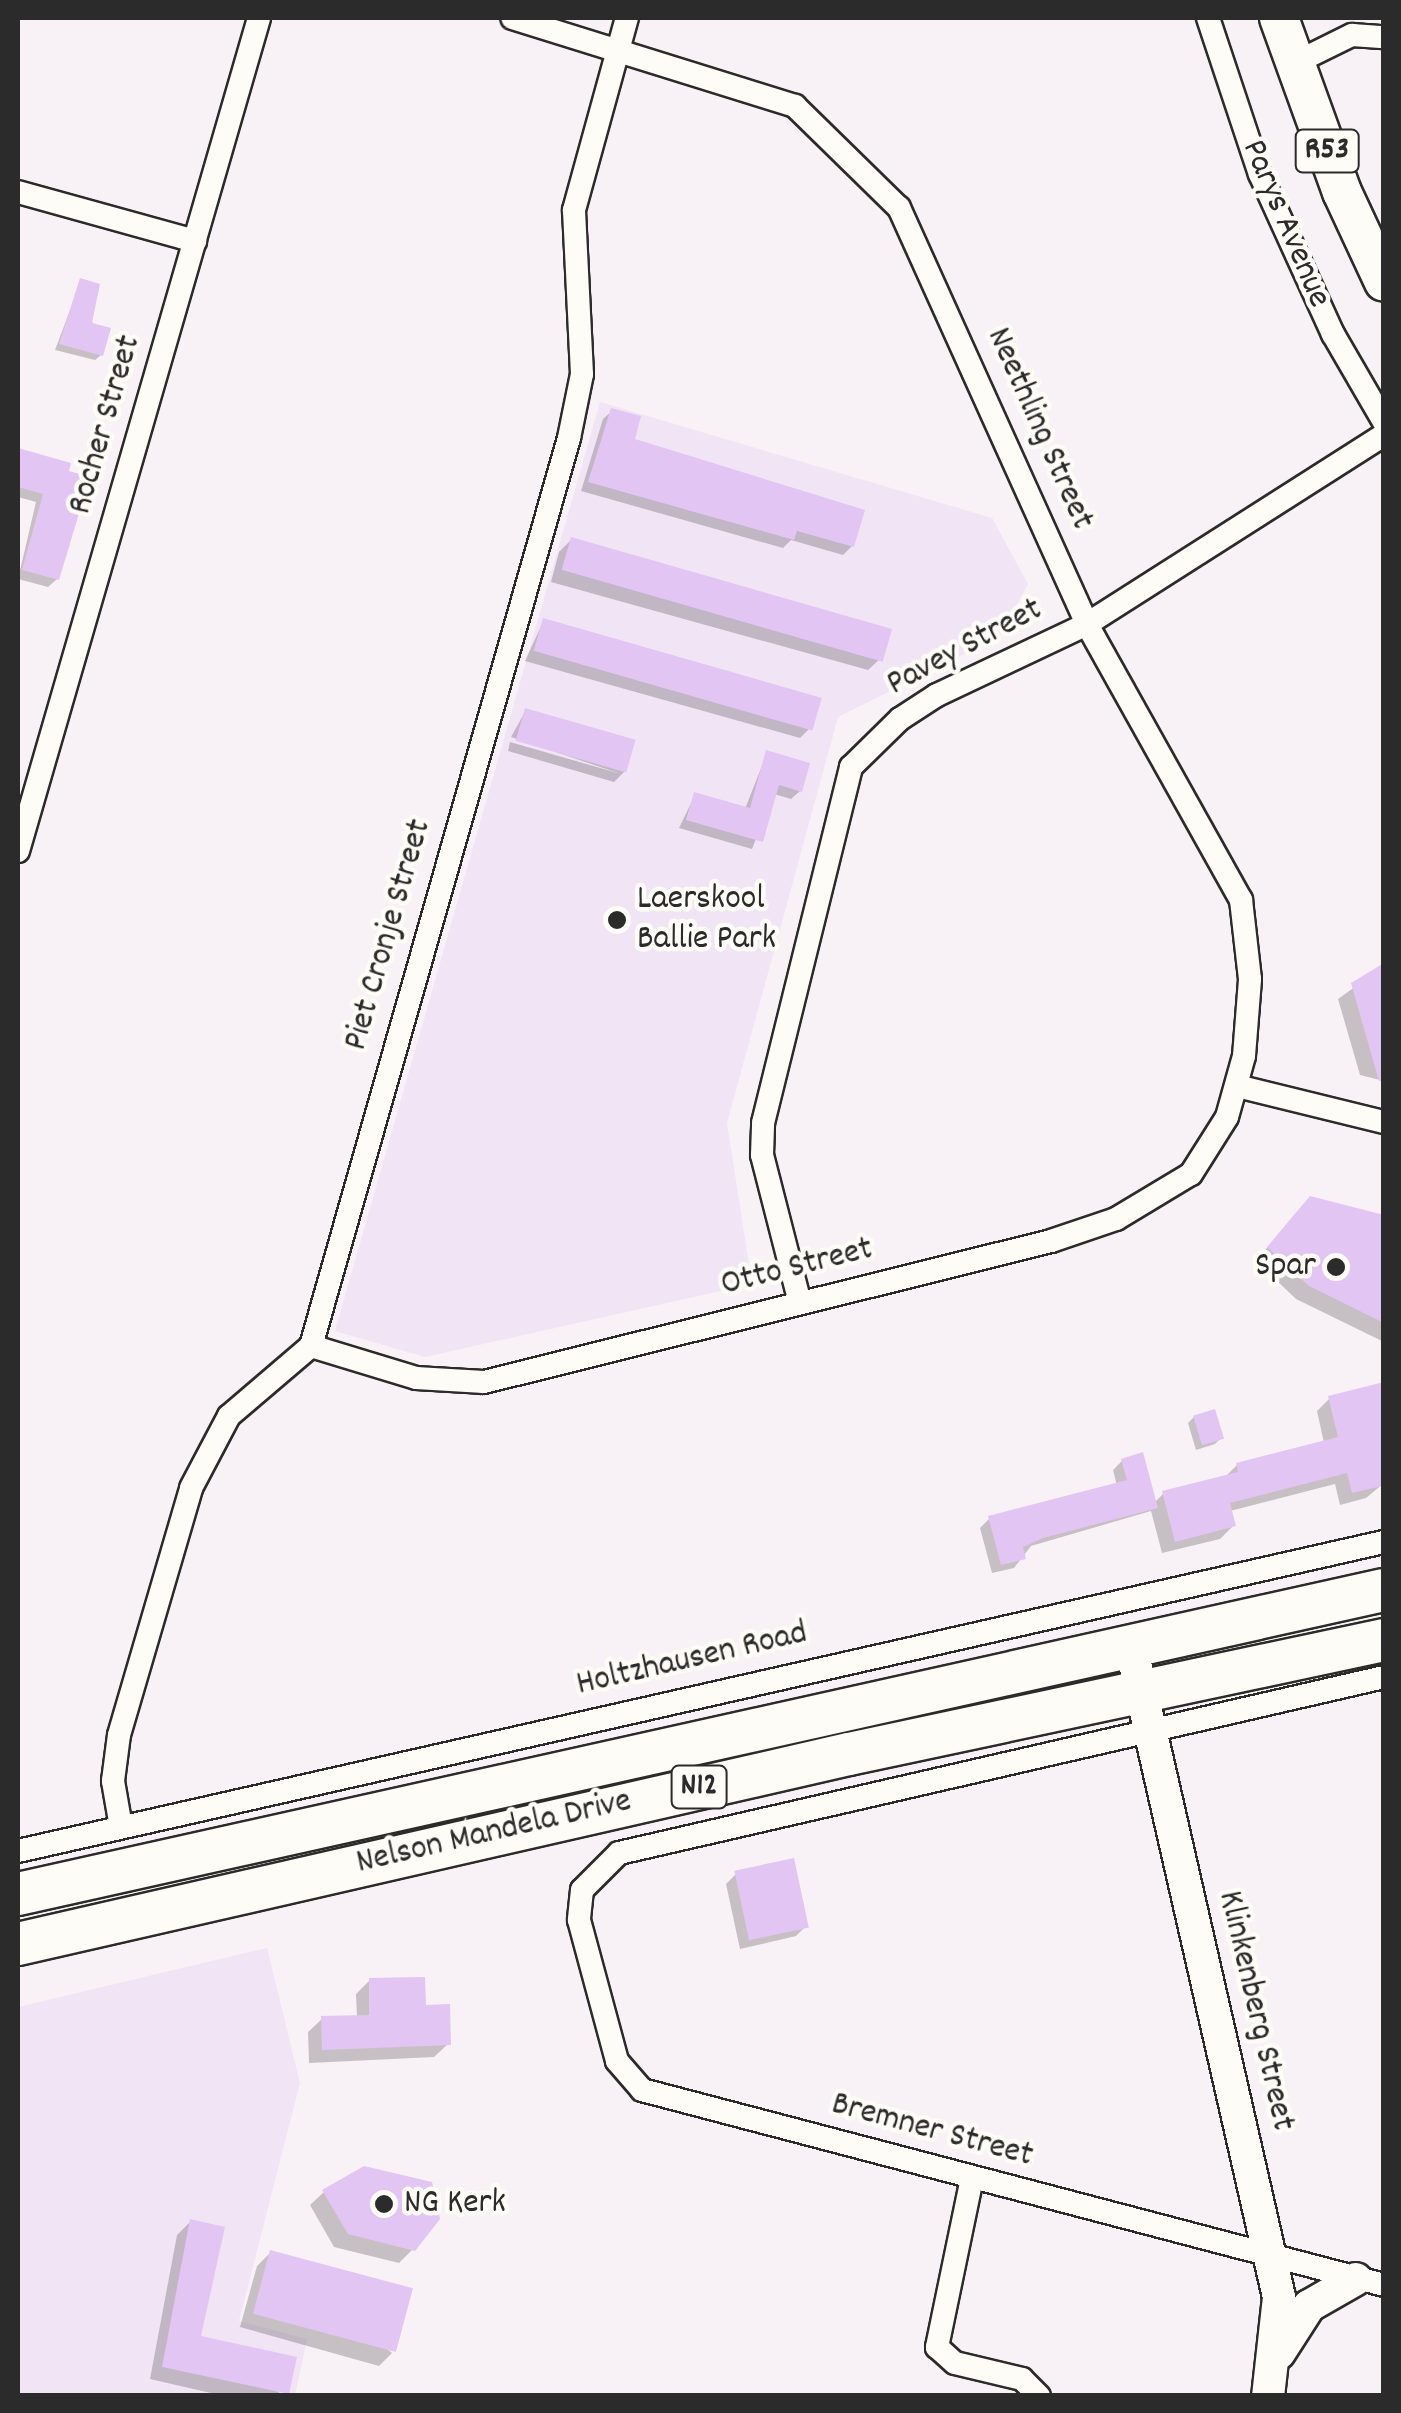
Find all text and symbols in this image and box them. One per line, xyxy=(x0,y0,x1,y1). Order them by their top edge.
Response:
road number: R53 xyxy=(1294,124,1360,178)
street label: Parys Avenue xyxy=(1231,134,1339,314)
street label: Neethling Street xyxy=(976,322,1102,536)
street label: Rocher Street xyxy=(60,331,152,519)
street label: Pavey Street xyxy=(880,590,1050,706)
street label: Piet Cronje Street xyxy=(336,815,442,1055)
place label: Laerskool Ballie Park xyxy=(637,879,776,961)
marker: Laerskool Ballie Park xyxy=(606,909,628,931)
street label: Otto Street xyxy=(717,1229,877,1307)
place label: Spar xyxy=(1255,1246,1316,1288)
marker: Spar xyxy=(1325,1256,1347,1278)
street label: Holtzhausen Road xyxy=(573,1613,811,1707)
road number: N12 xyxy=(669,1760,729,1814)
street label: Nelson Mandela Drive xyxy=(353,1781,635,1885)
street label: Klinkenberg Street xyxy=(1207,1887,1303,2135)
street label: Bremner Street xyxy=(827,2084,1037,2178)
place label: NG Kerk xyxy=(404,2183,506,2225)
marker: NG Kerk xyxy=(373,2193,395,2215)

